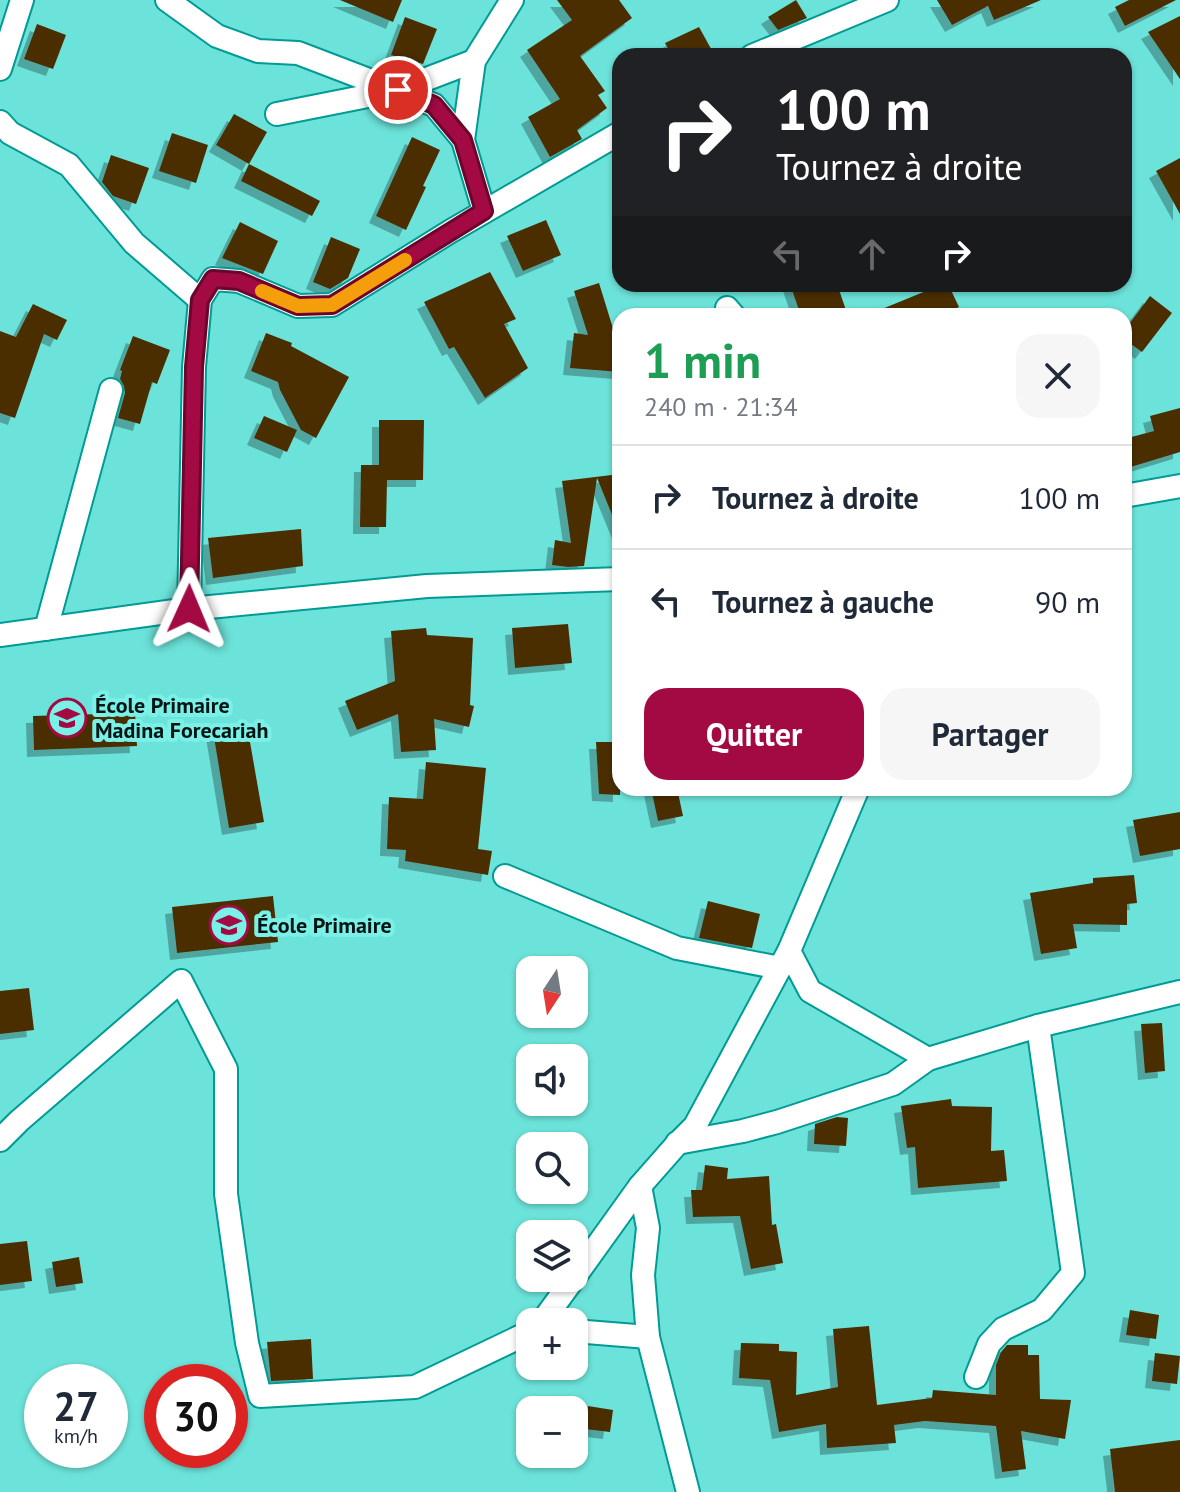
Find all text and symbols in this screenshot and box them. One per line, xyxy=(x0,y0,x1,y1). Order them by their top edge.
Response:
pin xyxy=(364,56,432,124)
icon: arrive xyxy=(376,68,420,112)
text: 100 m xyxy=(776,73,931,145)
icon: right xyxy=(644,80,748,184)
text: Tournez à droite xyxy=(776,143,1023,190)
icon: left xyxy=(766,232,810,276)
icon: ahead xyxy=(850,232,894,276)
icon: right xyxy=(934,232,978,276)
text: 1 min xyxy=(644,329,761,391)
button: close xyxy=(1016,334,1100,418)
text: 240 m · 21:34 xyxy=(644,390,798,423)
icon: right xyxy=(644,475,688,519)
text: Tournez à droite xyxy=(712,478,919,517)
text: 100 m xyxy=(1019,478,1100,517)
position arrow xyxy=(147,567,231,651)
icon: left xyxy=(644,579,688,623)
text: Tournez à gauche xyxy=(712,582,934,621)
text: 90 m xyxy=(1035,582,1100,621)
button: Quitter xyxy=(644,688,864,780)
button: Partager xyxy=(880,688,1100,780)
place label: École Primaire Madina Forecariah xyxy=(95,691,269,744)
school or university icon: École Primaire Madina Forecariah xyxy=(46,697,88,739)
school or university icon: École Primaire xyxy=(208,904,250,946)
place label: École Primaire xyxy=(257,911,392,939)
north arrow xyxy=(516,956,588,1028)
map controls xyxy=(516,956,588,1468)
button: sound xyxy=(516,1044,588,1116)
button: search xyxy=(516,1132,588,1204)
button: layers xyxy=(516,1220,588,1292)
button: + xyxy=(516,1308,588,1380)
speed limit sign: 30 xyxy=(144,1364,248,1468)
text: 27 xyxy=(53,1380,99,1432)
button: − xyxy=(516,1396,588,1468)
text: km/h xyxy=(54,1423,98,1449)

